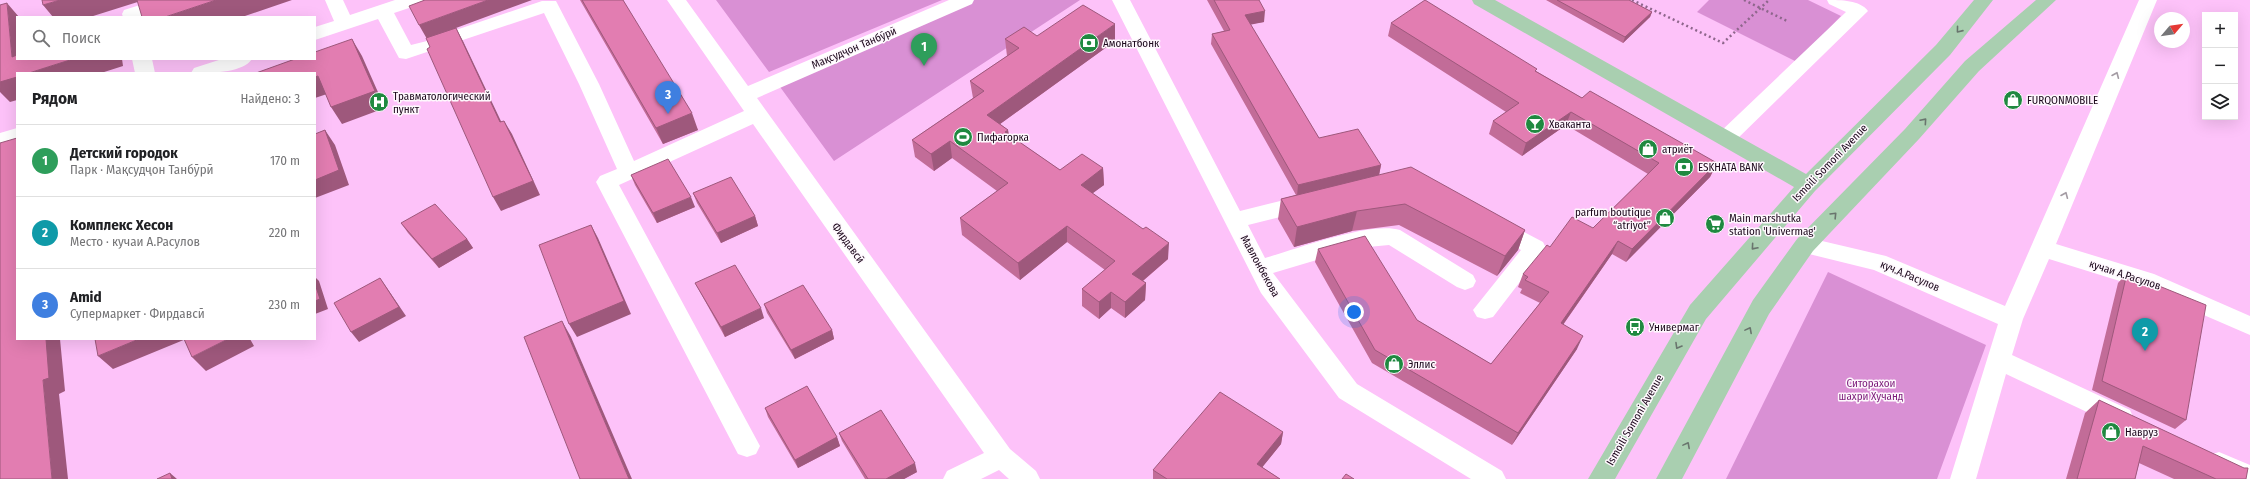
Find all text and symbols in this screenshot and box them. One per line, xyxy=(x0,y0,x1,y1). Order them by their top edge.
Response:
north arrow xyxy=(2154,12,2190,48)
map controls xyxy=(2202,12,2238,120)
button: + xyxy=(2202,12,2238,48)
search box xyxy=(16,16,316,60)
street label: Мақсудҷон Танбӯрӣ xyxy=(810,24,898,72)
one-way arrow xyxy=(1956,26,1963,33)
icon: search xyxy=(30,27,52,49)
text: Поиск xyxy=(62,29,100,47)
bank icon: Амонатбонк xyxy=(1078,32,1100,54)
pin: 1 xyxy=(911,33,937,66)
place label: Амонатбонк xyxy=(1103,37,1160,50)
button: − xyxy=(2202,48,2238,84)
one-way arrow xyxy=(2111,72,2119,79)
pin: 3 xyxy=(655,81,681,114)
button: layers xyxy=(2202,84,2238,120)
text: Рядом xyxy=(32,88,77,109)
shop icon: FURQONMOBILE xyxy=(2002,89,2024,111)
place label: Травматологический пункт xyxy=(393,90,491,116)
text: Найдено: 3 xyxy=(240,91,300,106)
hospital icon: Травматологический пункт xyxy=(368,91,390,113)
place label: FURQONMOBILE xyxy=(2027,94,2098,107)
bar icon: Хваканта xyxy=(1524,113,1546,135)
place label: Хваканта xyxy=(1549,118,1591,131)
one-way arrow xyxy=(1919,118,1926,126)
street label: Ismoili Somoni Avenue xyxy=(1790,122,1870,204)
sports icon: Пифагорка xyxy=(952,126,974,148)
place label: Пифагорка xyxy=(977,131,1029,144)
shop icon: атриёт xyxy=(1637,138,1659,160)
place label: атриёт xyxy=(1662,143,1694,156)
text: Детский городок xyxy=(70,144,178,162)
text: 1 xyxy=(42,153,48,168)
text: 170 m xyxy=(270,153,300,168)
bank icon: ESKHATA BANK xyxy=(1673,156,1695,178)
place label: ESKHATA BANK xyxy=(1698,161,1764,174)
text: Парк · Мақсудҷон Танбӯрӣ xyxy=(70,162,214,177)
one-way arrow xyxy=(2060,191,2068,199)
place label: parfum boutique “atriyot” xyxy=(1575,206,1651,232)
shop icon: parfum boutique “atriyot” xyxy=(1654,207,1676,229)
place label: Main marshutka station 'Univermag' xyxy=(1729,212,1816,238)
one-way arrow xyxy=(1829,212,1837,220)
supermarket icon: Main marshutka station 'Univermag' xyxy=(1704,213,1726,235)
text: Комплекс Хесон xyxy=(70,216,173,234)
street label: Фирдавсӣ xyxy=(829,220,867,266)
text: 2 xyxy=(42,225,48,240)
text: 220 m xyxy=(269,225,300,240)
street label: Мавлонбекова xyxy=(1238,233,1282,299)
text: Место · кучаи А.Расулов xyxy=(70,234,200,249)
one-way arrow xyxy=(1752,242,1759,249)
street label: кучаи А.Расулов xyxy=(2088,257,2162,293)
street label: куч.А.Расулов xyxy=(1878,258,1942,294)
text: Amid xyxy=(70,288,102,306)
text: 3 xyxy=(42,297,48,312)
text: 230 m xyxy=(269,297,300,312)
your location xyxy=(1344,302,1364,322)
text: Супермаркет · Фирдавсӣ xyxy=(70,306,205,321)
bus stop icon: Универмаг xyxy=(1624,316,1646,338)
pin: 2 xyxy=(2132,318,2158,351)
place label: Универмаг xyxy=(1648,321,1700,334)
one-way arrow xyxy=(1744,327,1751,334)
one-way arrow xyxy=(1676,342,1683,349)
shop icon: Эллис xyxy=(1383,353,1405,375)
place label: Эллис xyxy=(1408,358,1435,371)
street label: Ismoili Somoni Avenue xyxy=(1604,372,1666,468)
park label: Ситорахои шахри Хучанд xyxy=(1839,377,1904,403)
shop icon: Навруз xyxy=(2100,421,2122,443)
place label: Навруз xyxy=(2125,426,2158,439)
one-way arrow xyxy=(1683,441,1690,449)

